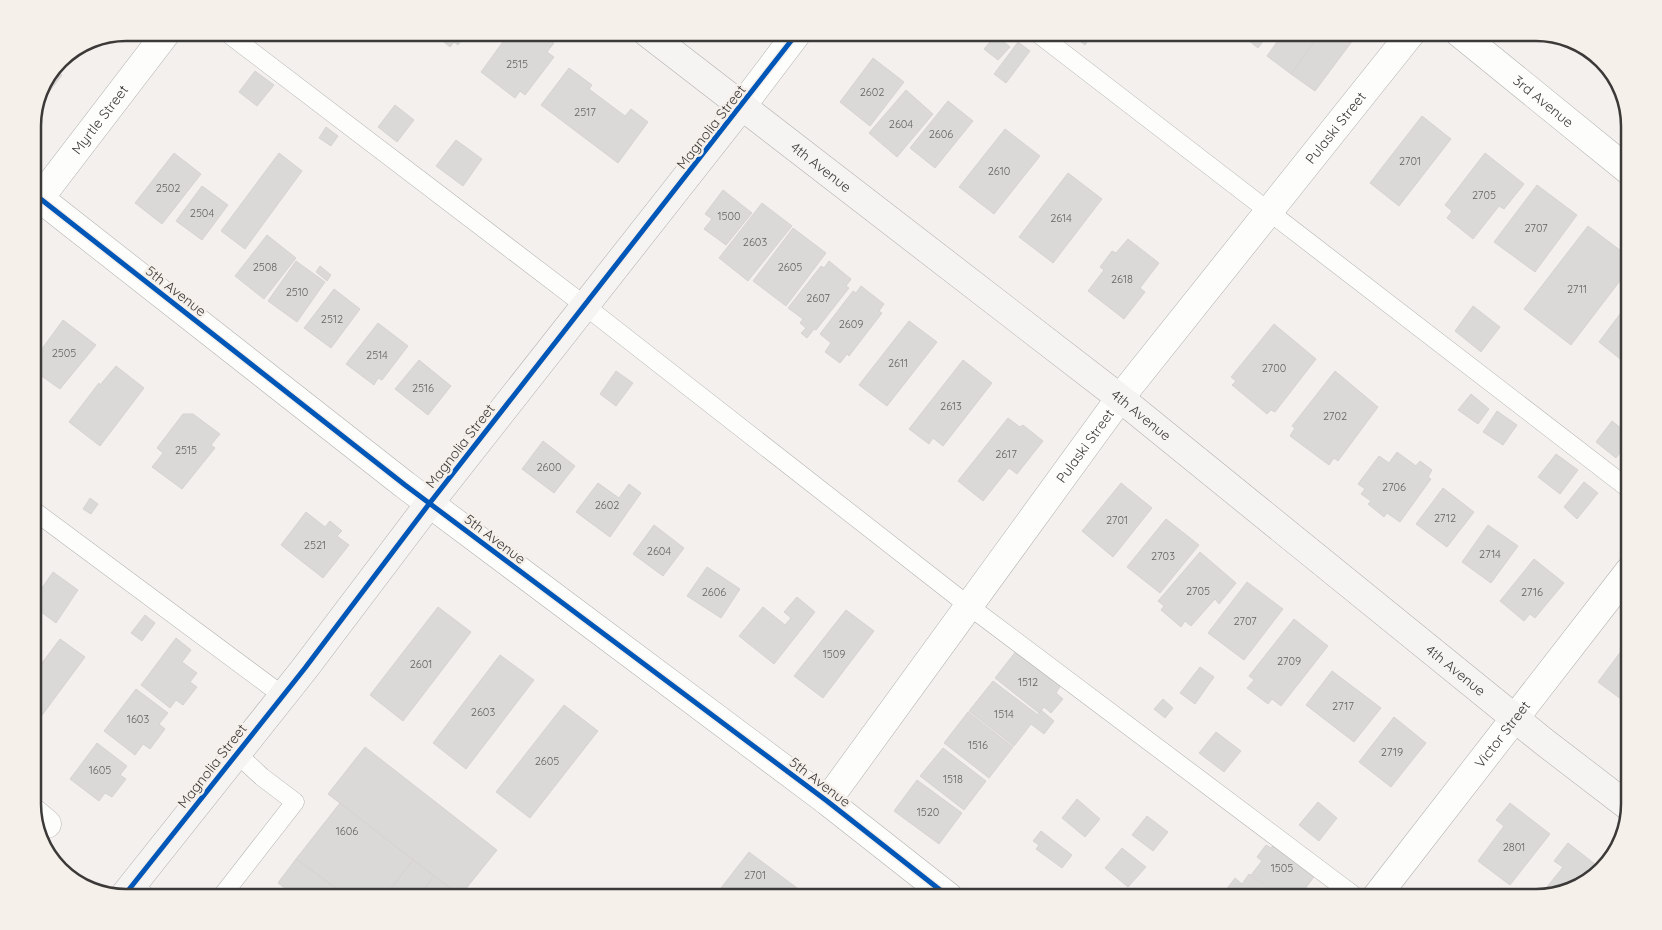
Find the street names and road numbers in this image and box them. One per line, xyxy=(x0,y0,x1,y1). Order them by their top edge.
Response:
street label: 3rd Avenue xyxy=(1509,71,1577,131)
street label: Myrtle Street xyxy=(68,81,132,158)
street label: Magnolia Street xyxy=(672,81,750,173)
street label: Pulaski Street xyxy=(1301,88,1370,167)
street label: 4th Avenue xyxy=(787,138,855,196)
street label: 5th Avenue xyxy=(142,262,210,320)
street label: 4th Avenue xyxy=(1108,386,1175,445)
street label: Magnolia Street xyxy=(421,400,499,492)
street label: Pulaski Street xyxy=(1052,405,1118,486)
street label: 5th Avenue xyxy=(461,510,529,568)
street label: 4th Avenue xyxy=(1422,641,1489,700)
street label: Victor Street xyxy=(1471,697,1534,771)
street label: Magnolia Street xyxy=(173,720,251,812)
street label: 5th Avenue xyxy=(786,753,854,811)

